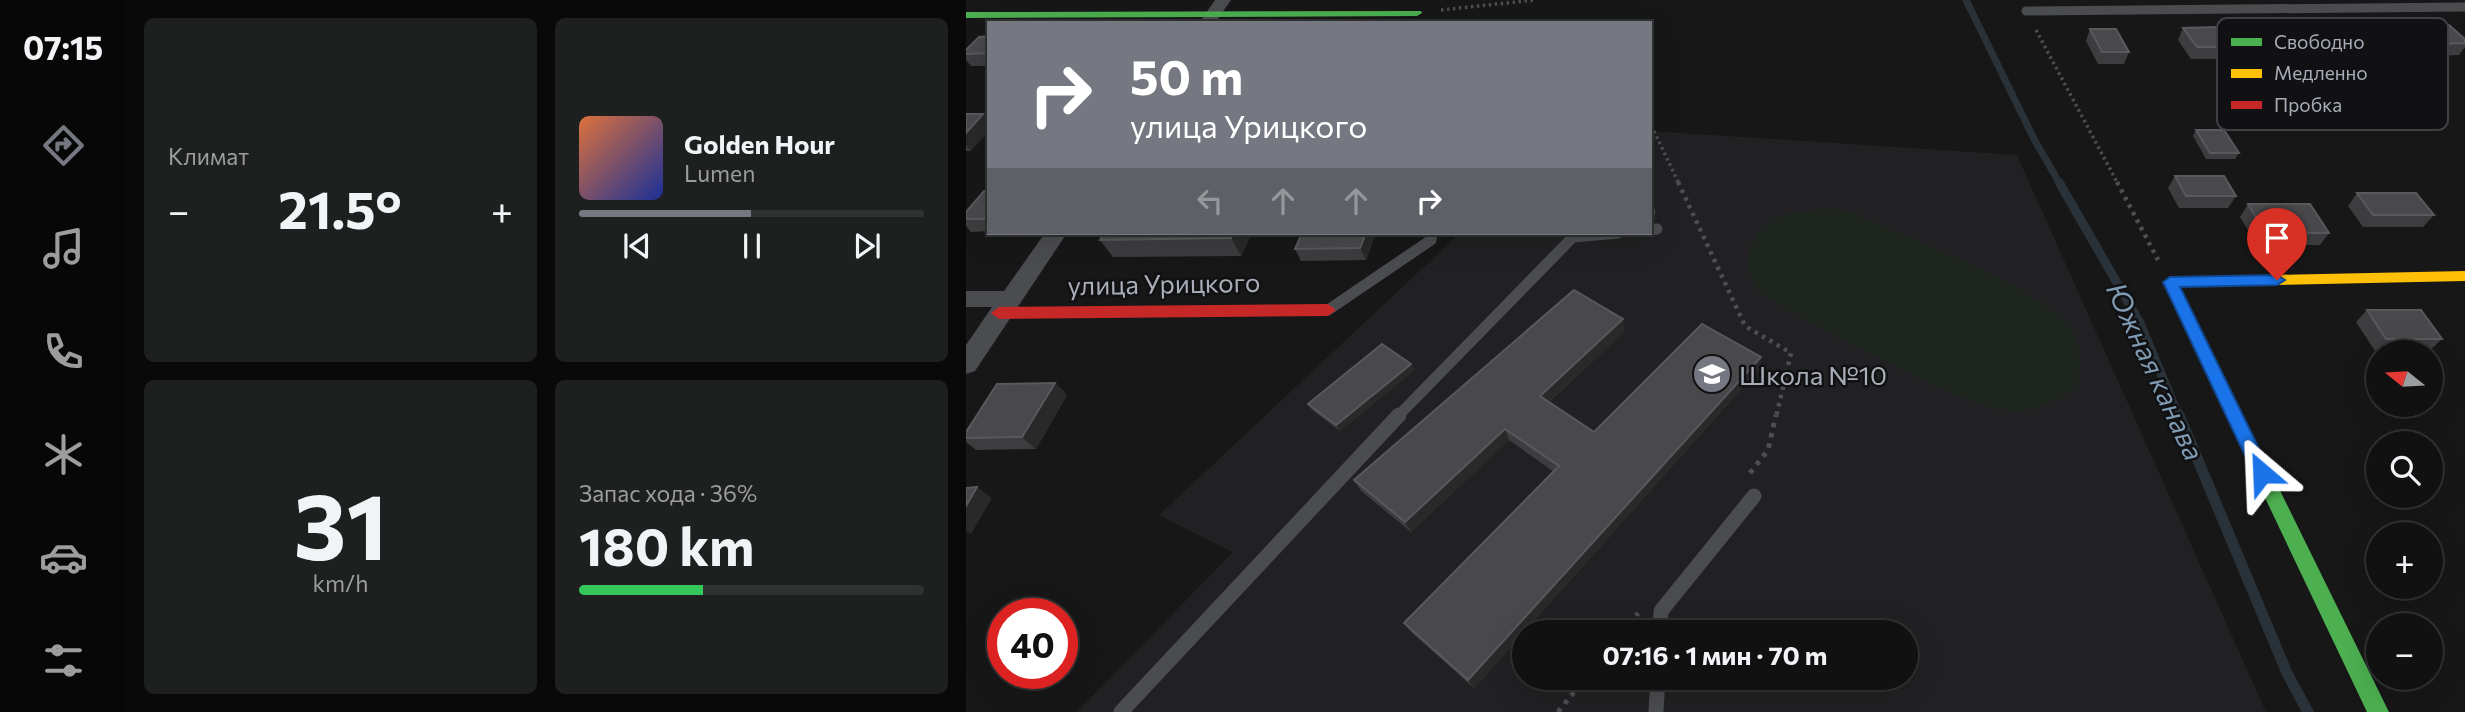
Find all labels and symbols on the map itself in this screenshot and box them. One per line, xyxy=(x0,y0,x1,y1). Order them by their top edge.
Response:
legend xyxy=(2217,18,2448,130)
text: Свободно xyxy=(2274,30,2364,53)
text: Медленно xyxy=(2274,61,2368,84)
text: Пробка xyxy=(2274,93,2342,116)
pin xyxy=(2247,208,2307,280)
street label: улица Урицкого xyxy=(1067,266,1261,300)
water label: Южная канава xyxy=(2100,277,2212,465)
north arrow xyxy=(2366,340,2443,416)
school or university icon: Школа №10 xyxy=(1691,353,1733,395)
place label: Школа №10 xyxy=(1739,359,1887,390)
position arrow xyxy=(2225,436,2299,510)
speed limit sign: 40 xyxy=(987,598,1078,689)

